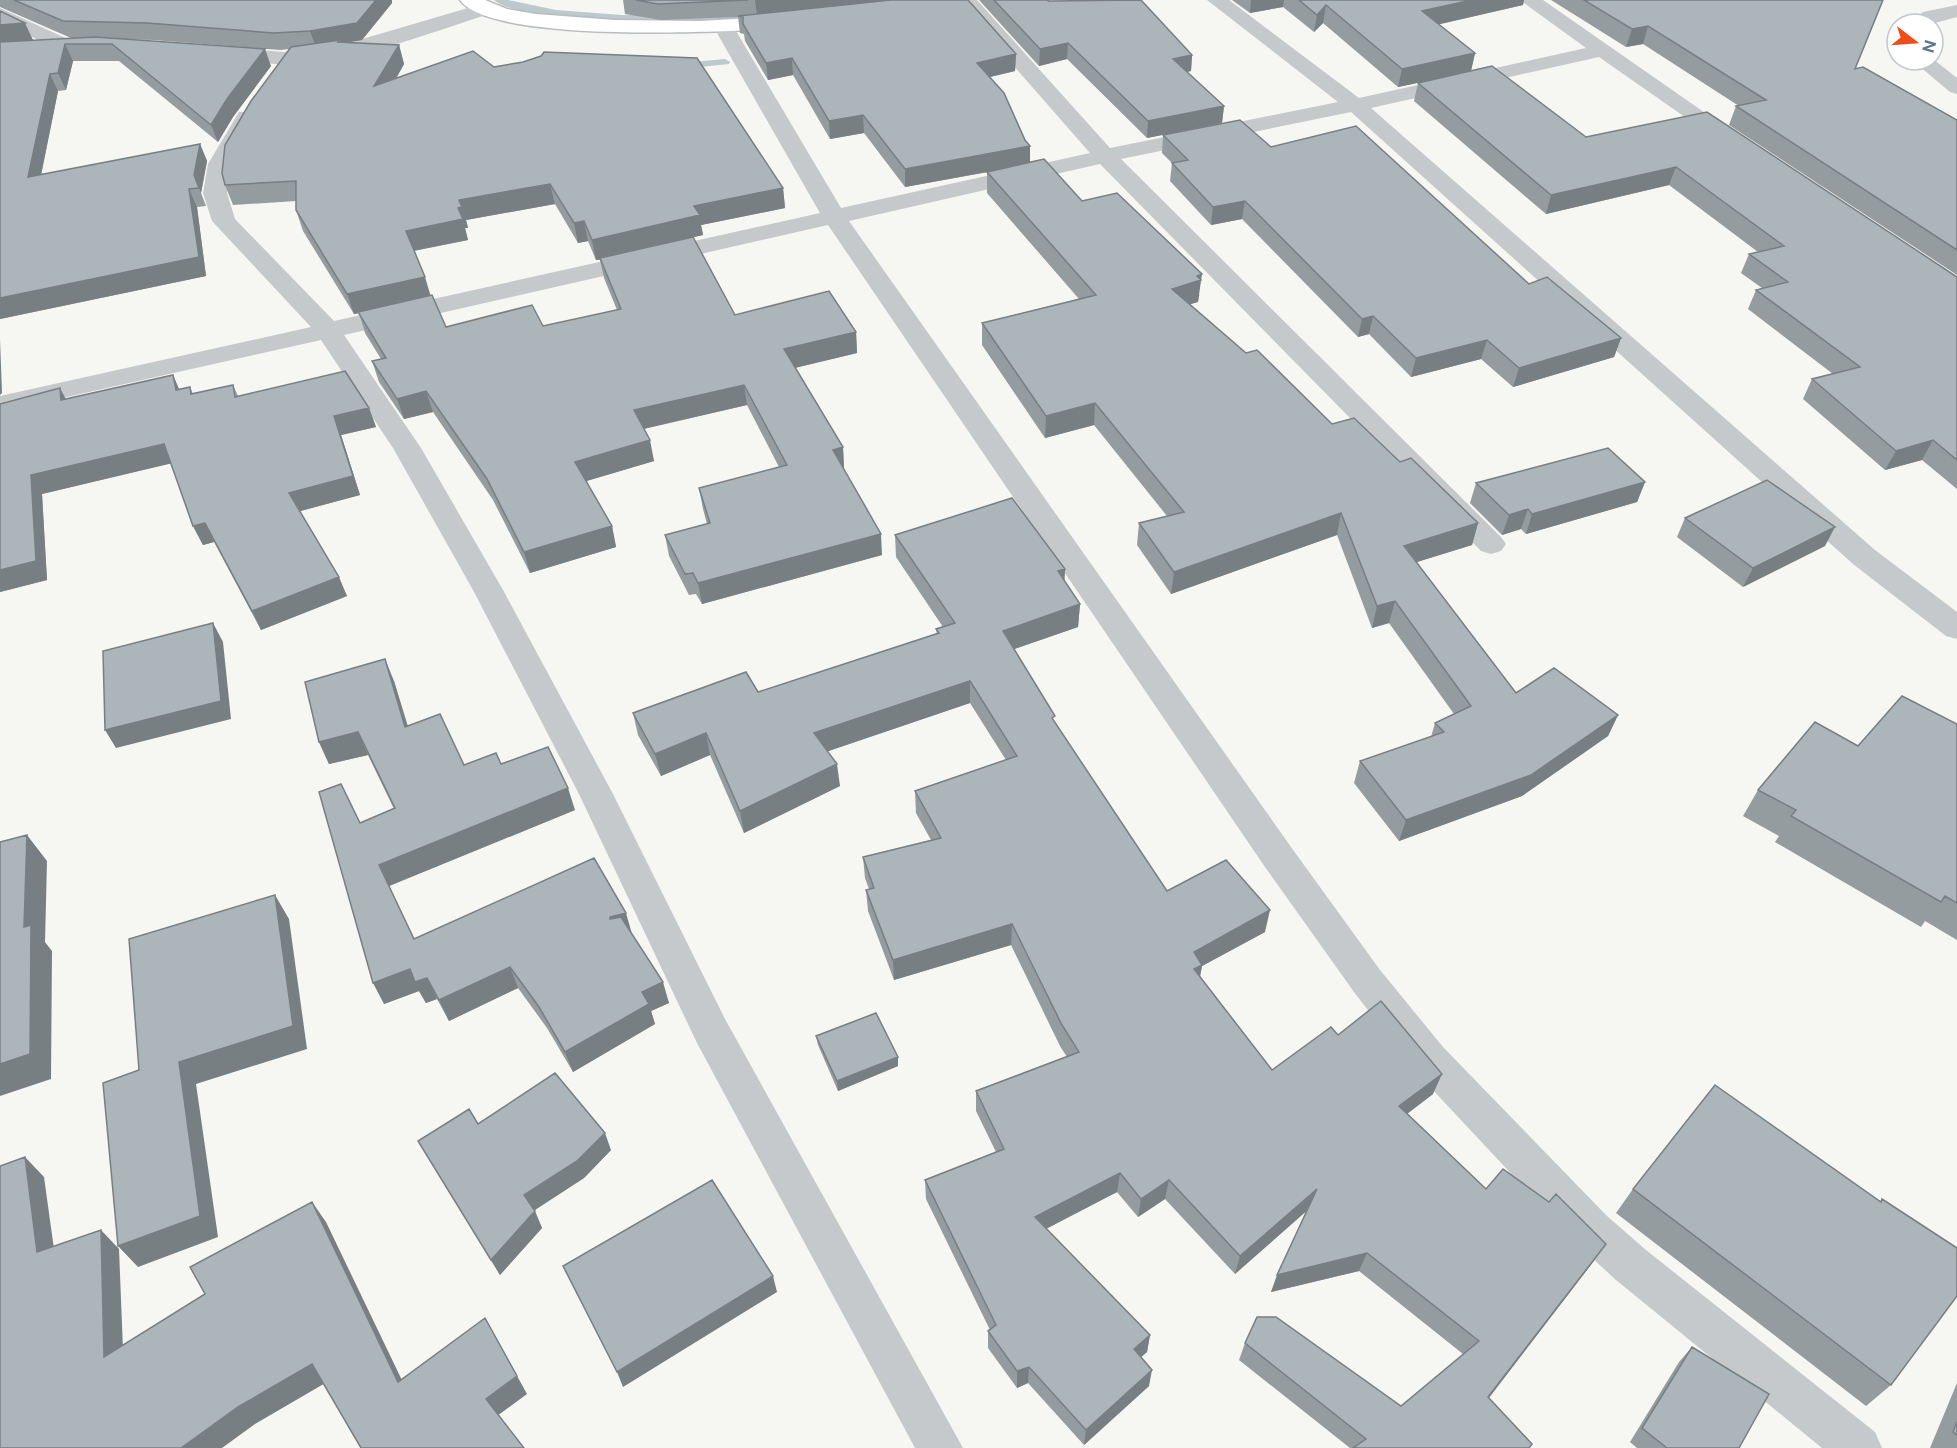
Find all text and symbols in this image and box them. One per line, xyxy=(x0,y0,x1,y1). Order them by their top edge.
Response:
north arrow xyxy=(1885,12,1945,72)
text: N xyxy=(1918,37,1940,55)

